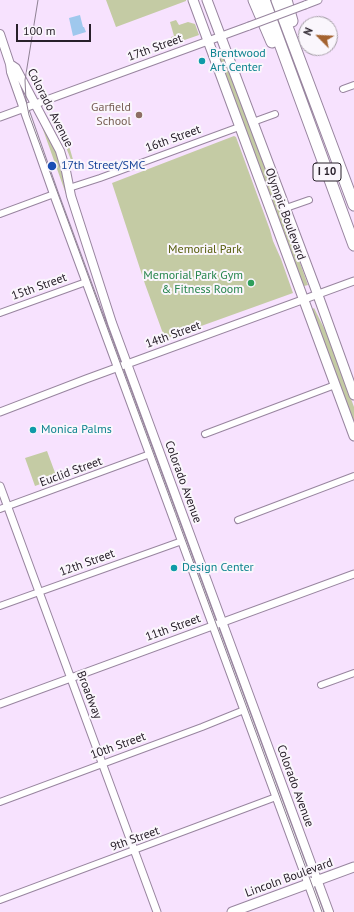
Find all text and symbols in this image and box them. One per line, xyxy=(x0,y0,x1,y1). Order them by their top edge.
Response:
scale bar xyxy=(18,16,93,42)
north arrow xyxy=(298,16,338,56)
text: 100 m xyxy=(23,23,56,38)
text: N xyxy=(300,25,316,38)
street label: 17th Street xyxy=(126,31,184,65)
place label: Brentwood Art Center xyxy=(210,47,266,75)
marker: Brentwood Art Center xyxy=(197,56,207,66)
street label: Colorado Avenue xyxy=(24,66,76,150)
place label: Garfield School xyxy=(91,101,131,129)
marker: Garfield School xyxy=(134,110,144,120)
street label: 16th Street xyxy=(143,122,203,156)
place label: 17th Street/SMC xyxy=(61,159,145,173)
marker: 17th Street/SMC xyxy=(46,160,58,172)
road number: I 10 xyxy=(313,163,341,181)
street label: Olympic Boulevard xyxy=(262,166,308,262)
park label: Memorial Park xyxy=(168,243,242,257)
place label: Memorial Park Gym & Fitness Room xyxy=(143,269,243,297)
street label: 15th Street xyxy=(9,270,69,304)
marker: Memorial Park Gym & Fitness Room xyxy=(246,278,256,288)
street label: 14th Street xyxy=(143,318,203,352)
place label: Monica Palms xyxy=(41,423,112,437)
marker: Monica Palms xyxy=(28,425,38,435)
street label: Colorado Avenue xyxy=(161,439,205,525)
street label: Euclid Street xyxy=(38,454,104,490)
street label: 12th Street xyxy=(57,546,117,580)
place label: Design Center xyxy=(182,561,254,575)
marker: Design Center xyxy=(169,563,179,573)
street label: 11th Street xyxy=(143,611,203,645)
street label: Broadway xyxy=(73,669,105,721)
street label: 10th Street xyxy=(88,729,148,763)
street label: Colorado Avenue xyxy=(273,743,317,829)
street label: 9th Street xyxy=(109,824,161,854)
street label: Lincoln Boulevard xyxy=(243,855,335,901)

